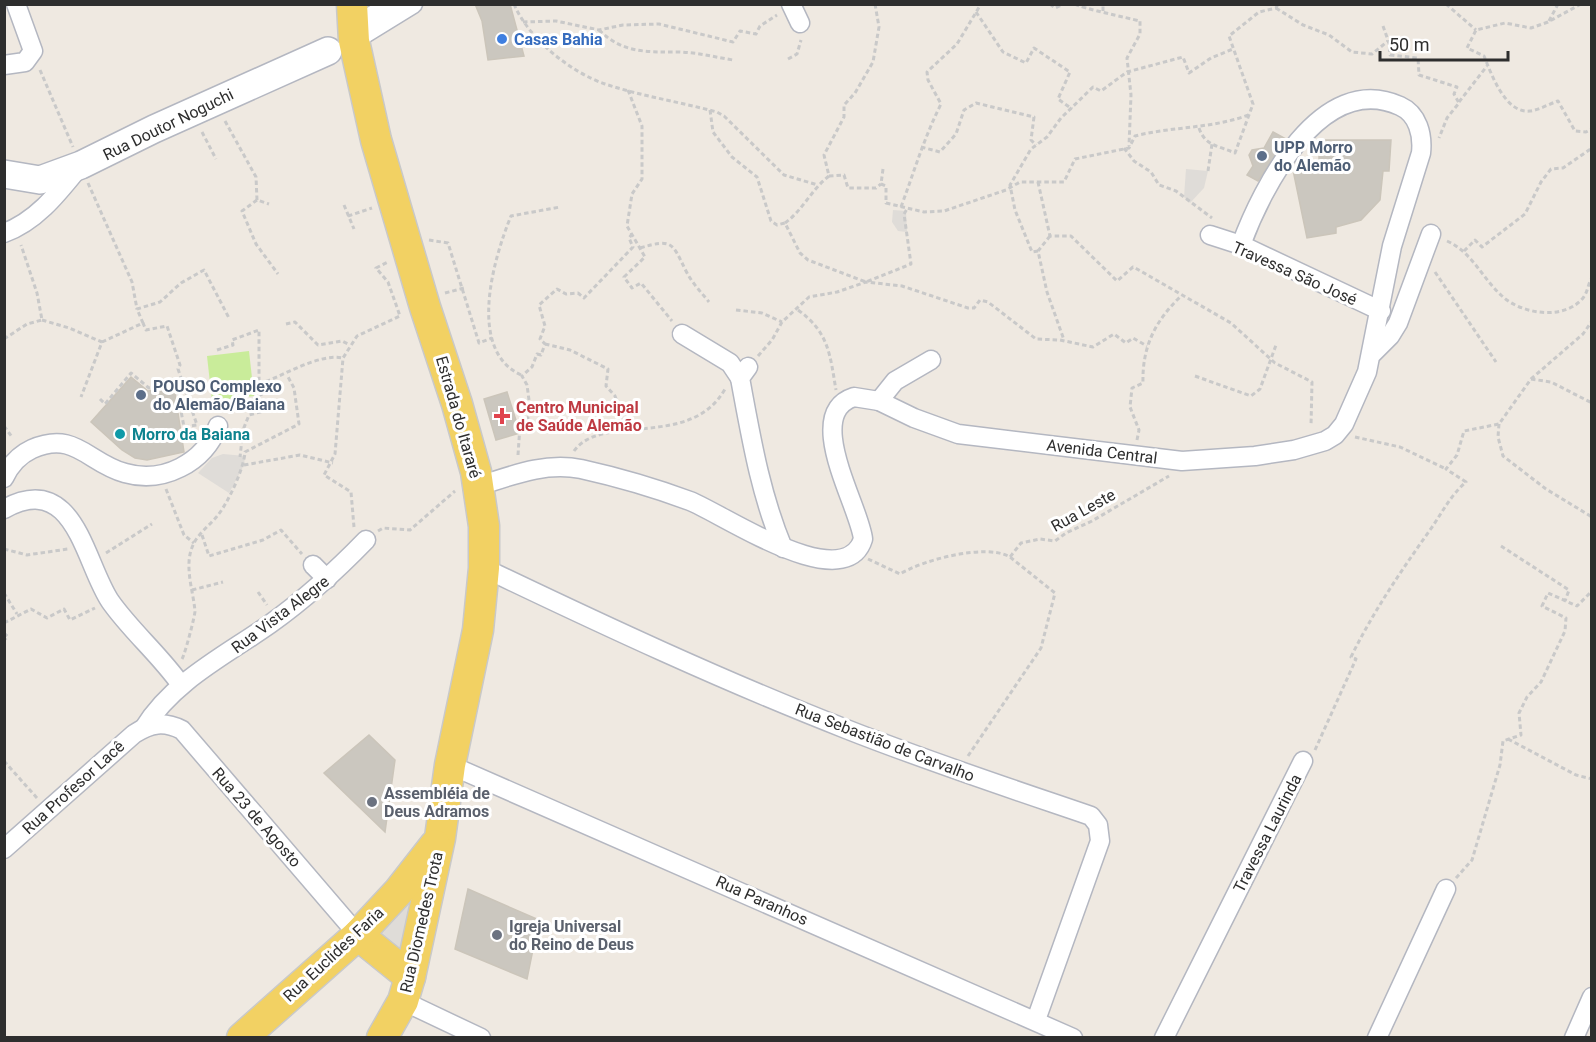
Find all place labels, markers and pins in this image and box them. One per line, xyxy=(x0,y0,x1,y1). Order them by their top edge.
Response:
place label: Casas Bahia xyxy=(514,30,603,49)
marker: Casas Bahia xyxy=(495,32,509,46)
place label: UPP Morro do Alemão xyxy=(1274,138,1353,175)
marker: UPP Morro do Alemão xyxy=(1255,149,1269,163)
place label: POUSO Complexo do Alemão/Baiana xyxy=(153,377,286,414)
marker: POUSO Complexo do Alemão/Baiana xyxy=(134,388,148,402)
place label: Centro Municipal de Saúde Alemão xyxy=(516,398,642,435)
marker: Centro Municipal de Saúde Alemão xyxy=(493,407,511,425)
place label: Morro da Baiana xyxy=(132,425,251,444)
marker: Morro da Baiana xyxy=(113,427,127,441)
place label: Assembléia de Deus Adramos xyxy=(384,784,490,821)
marker: Assembléia de Deus Adramos xyxy=(365,795,379,809)
place label: Igreja Universal do Reino de Deus xyxy=(509,917,634,954)
marker: Igreja Universal do Reino de Deus xyxy=(490,928,504,942)

